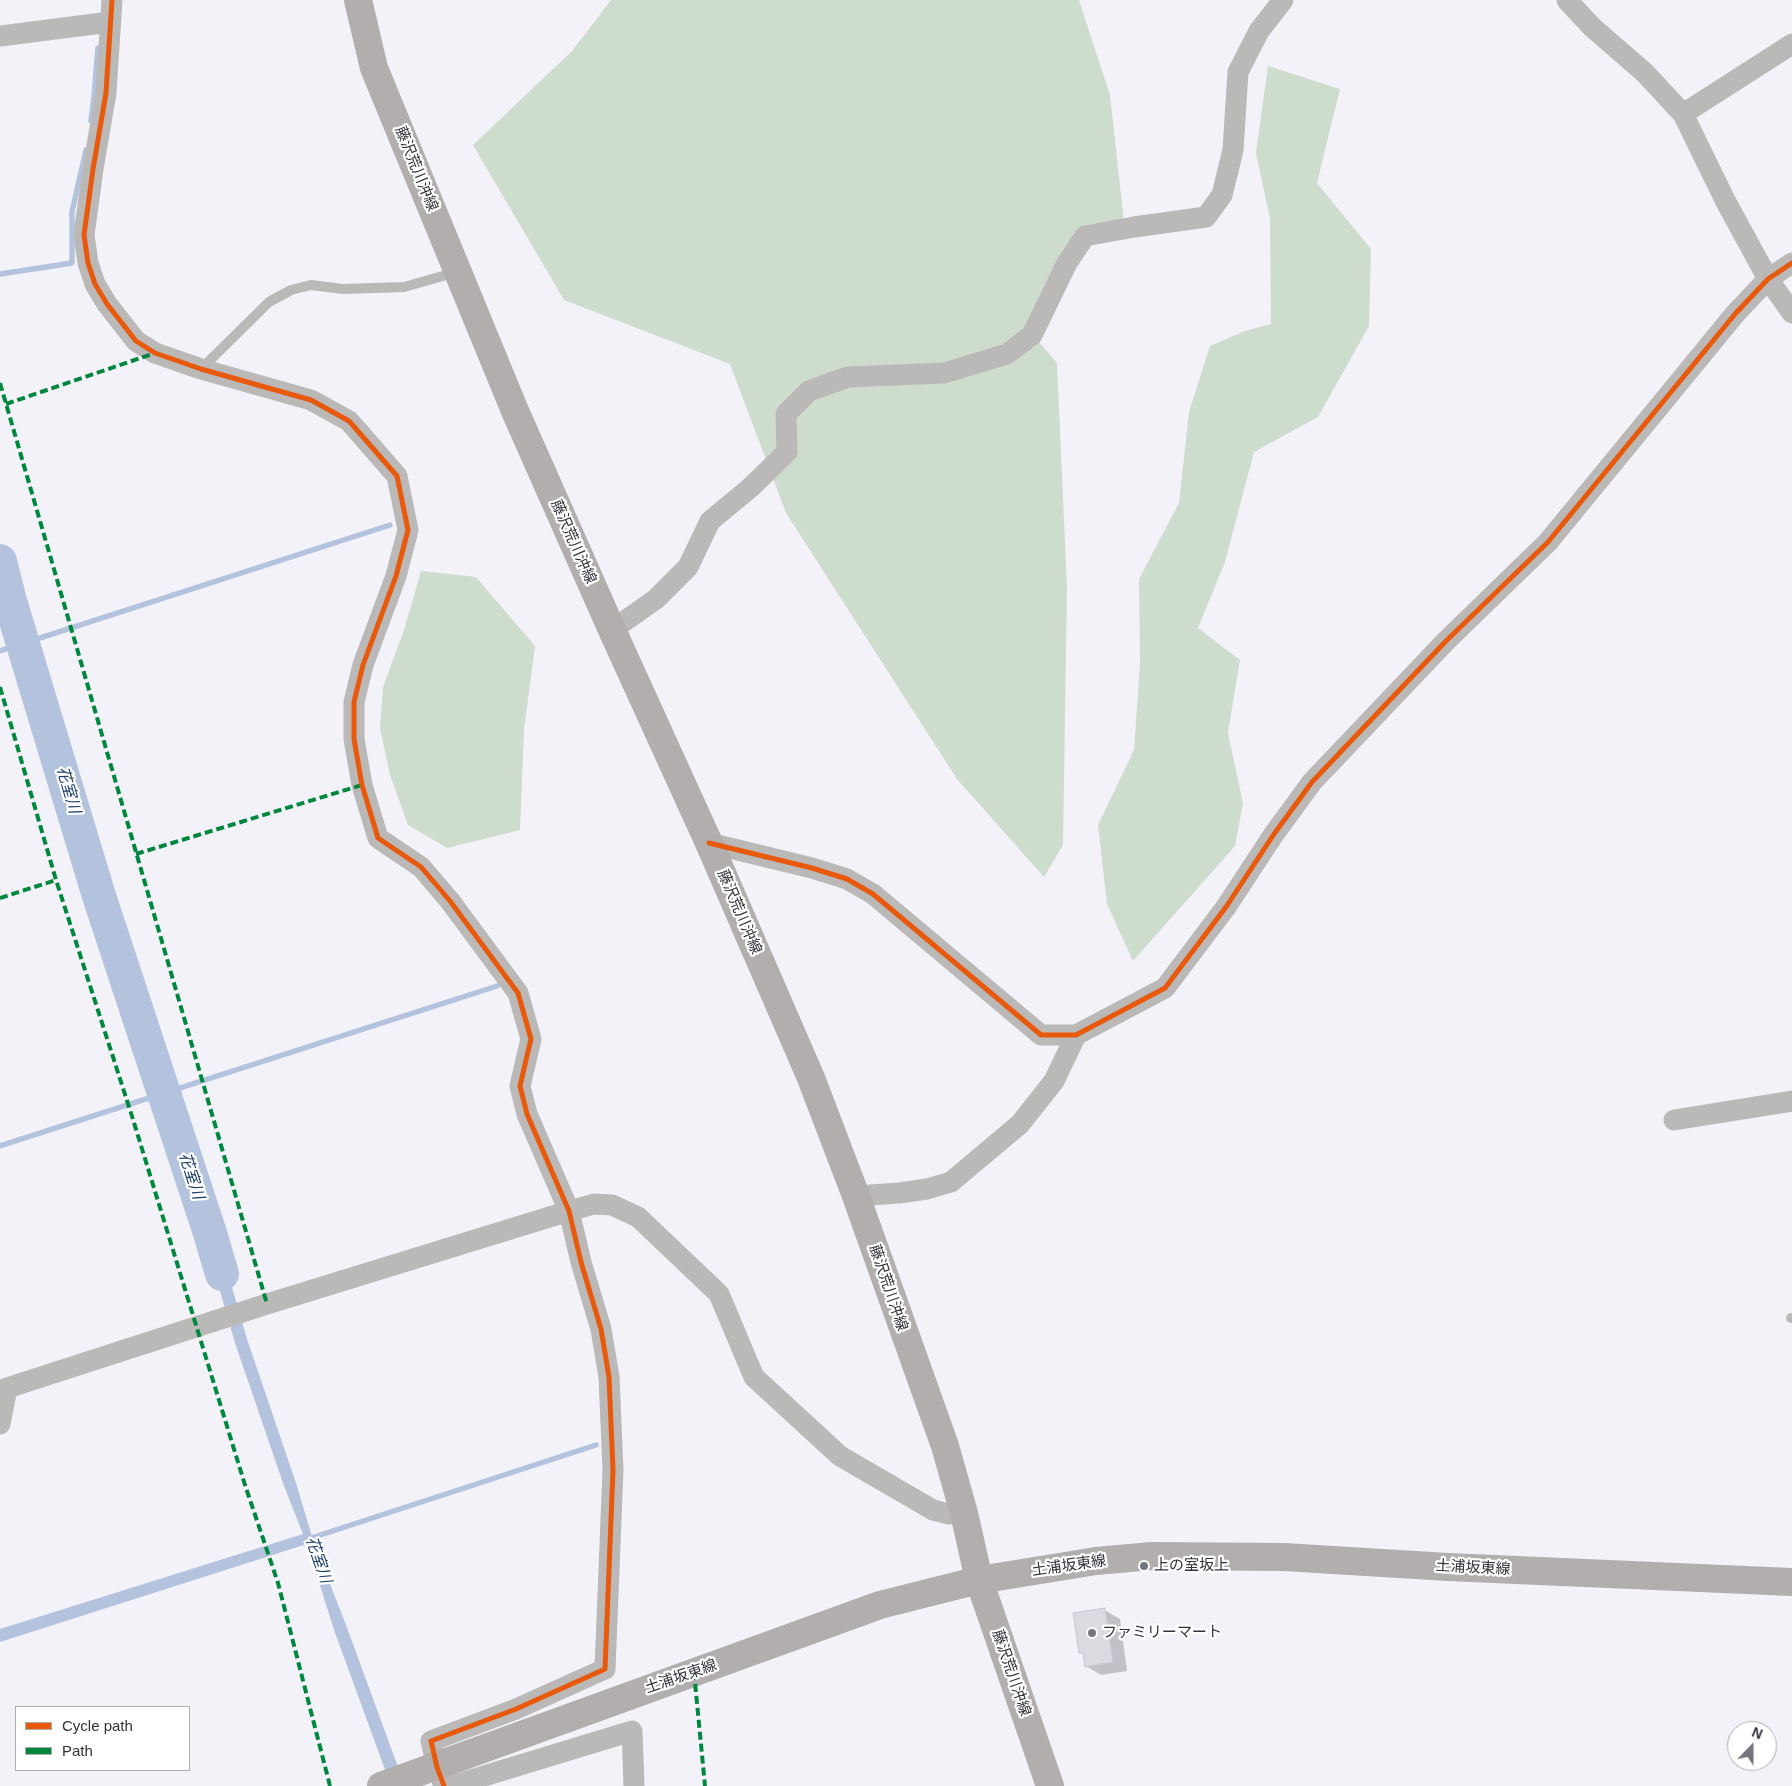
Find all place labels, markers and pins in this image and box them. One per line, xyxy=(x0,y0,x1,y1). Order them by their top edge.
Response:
place label: 上の室坂上 xyxy=(1154,1557,1229,1575)
marker: 上の室坂上 xyxy=(1138,1560,1150,1572)
place label: ファミリーマート xyxy=(1102,1624,1222,1642)
marker: ファミリーマート xyxy=(1086,1627,1098,1639)

